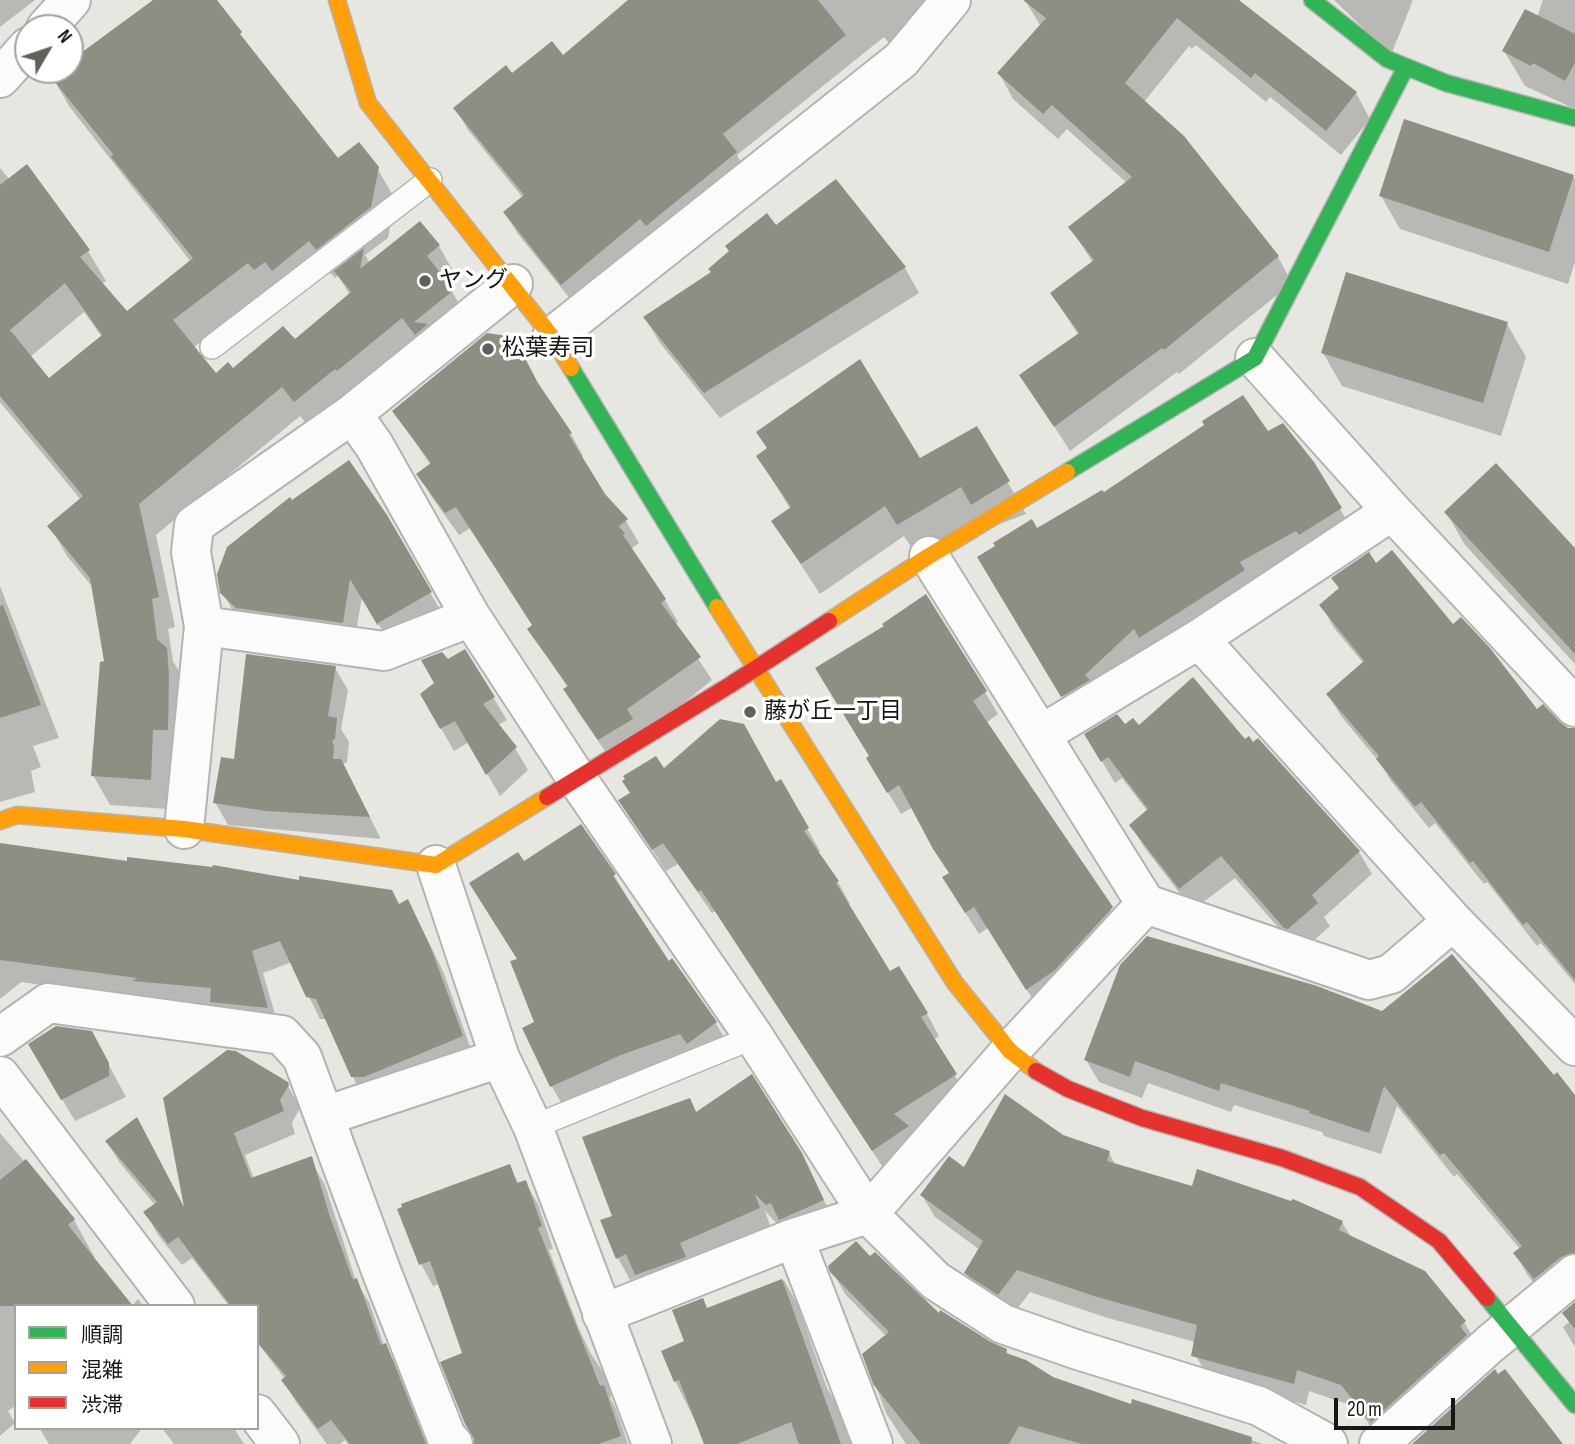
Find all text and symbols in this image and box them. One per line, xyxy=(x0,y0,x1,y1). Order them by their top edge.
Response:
north arrow xyxy=(14,14,84,84)
text: N xyxy=(52,26,76,48)
place label: ヤング xyxy=(439,267,508,295)
marker: ヤング xyxy=(417,273,433,289)
place label: 松葉寿司 xyxy=(502,335,594,363)
marker: 松葉寿司 xyxy=(480,341,496,357)
place label: 藤が丘一丁目 xyxy=(764,698,902,726)
marker: 藤が丘一丁目 xyxy=(742,704,758,720)
legend xyxy=(14,1304,259,1430)
text: 順調 xyxy=(81,1323,123,1348)
text: 混雑 xyxy=(81,1358,123,1383)
scale bar xyxy=(1337,1384,1458,1428)
text: 渋滞 xyxy=(81,1393,123,1418)
text: 20 m xyxy=(1347,1397,1382,1422)

